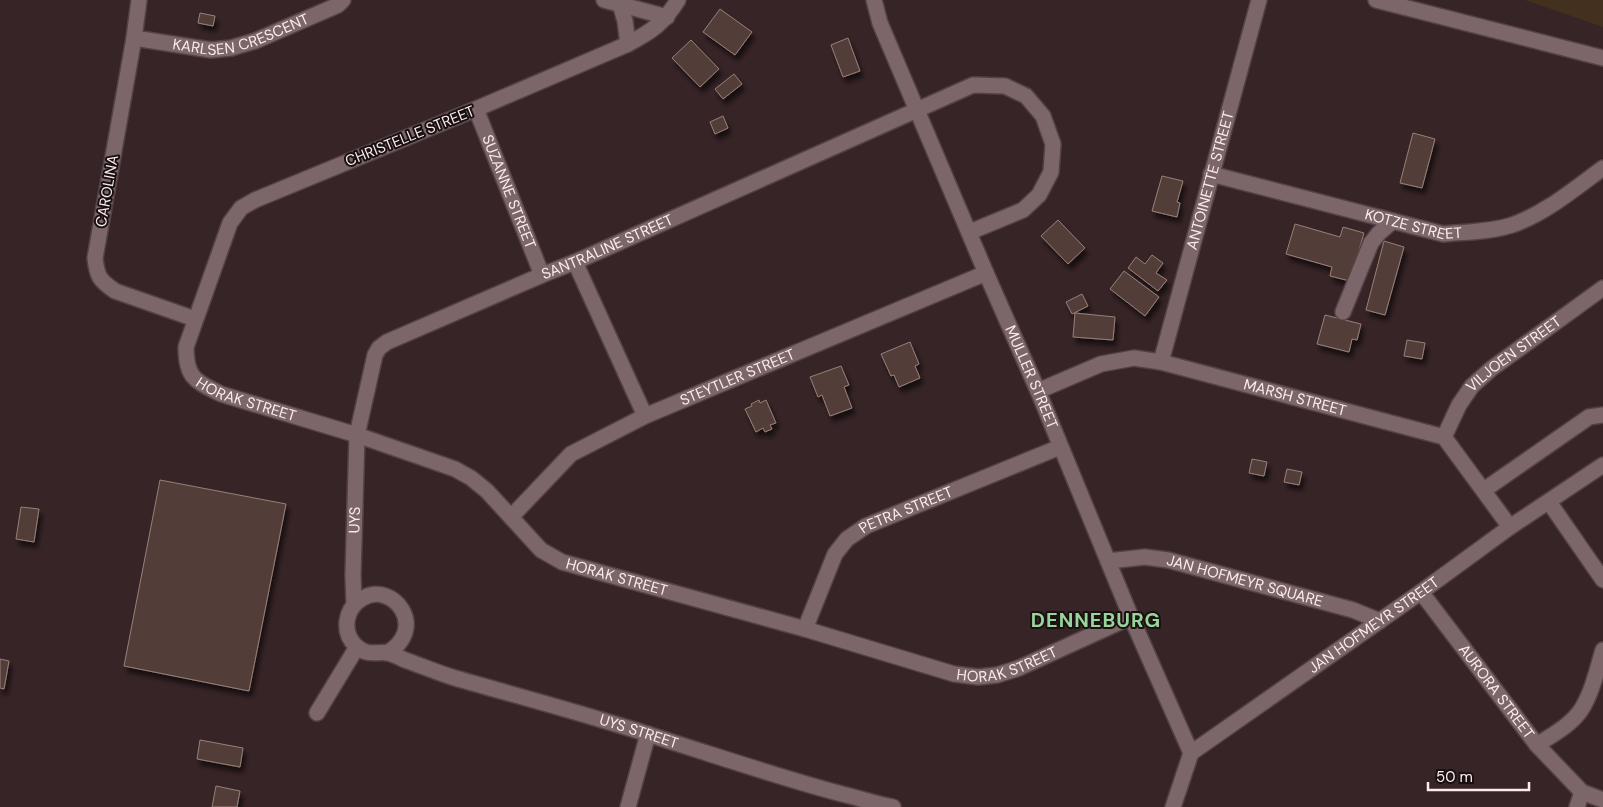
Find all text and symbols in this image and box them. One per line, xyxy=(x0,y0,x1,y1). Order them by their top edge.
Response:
street label: KARLSEN CRESCENT xyxy=(171,9,312,60)
street label: CHRISTELLE STREET xyxy=(342,101,478,171)
street label: ANTOINETTE STREET xyxy=(1182,109,1238,252)
street label: SUZANNE STREET xyxy=(477,132,541,252)
street label: CAROLINA xyxy=(91,153,123,229)
street label: KOTZE STREET xyxy=(1363,204,1463,244)
street label: SANTRALINE STREET xyxy=(538,210,676,284)
street label: VILJOEN STREET xyxy=(1462,311,1565,397)
street label: MULLER STREET xyxy=(1000,322,1063,432)
street label: STEYTLER STREET xyxy=(677,344,798,410)
street label: HORAK STREET xyxy=(192,373,299,426)
street label: MARSH STREET xyxy=(1241,374,1349,421)
street label: PETRA STREET xyxy=(855,482,956,538)
street label: UYS xyxy=(344,506,365,534)
street label: JAN HOFMEYR SQUARE xyxy=(1164,550,1325,611)
street label: HORAK STREET xyxy=(564,554,670,601)
street label: JAN HOFMEYR STREET xyxy=(1304,572,1443,678)
district label: DENNEBURG xyxy=(1031,607,1161,633)
street label: AURORA STREET xyxy=(1454,640,1539,743)
street label: HORAK STREET xyxy=(955,642,1060,687)
street label: UYS STREET xyxy=(597,710,681,753)
scale bar xyxy=(1428,760,1529,792)
text: 50 m xyxy=(1436,767,1473,787)

